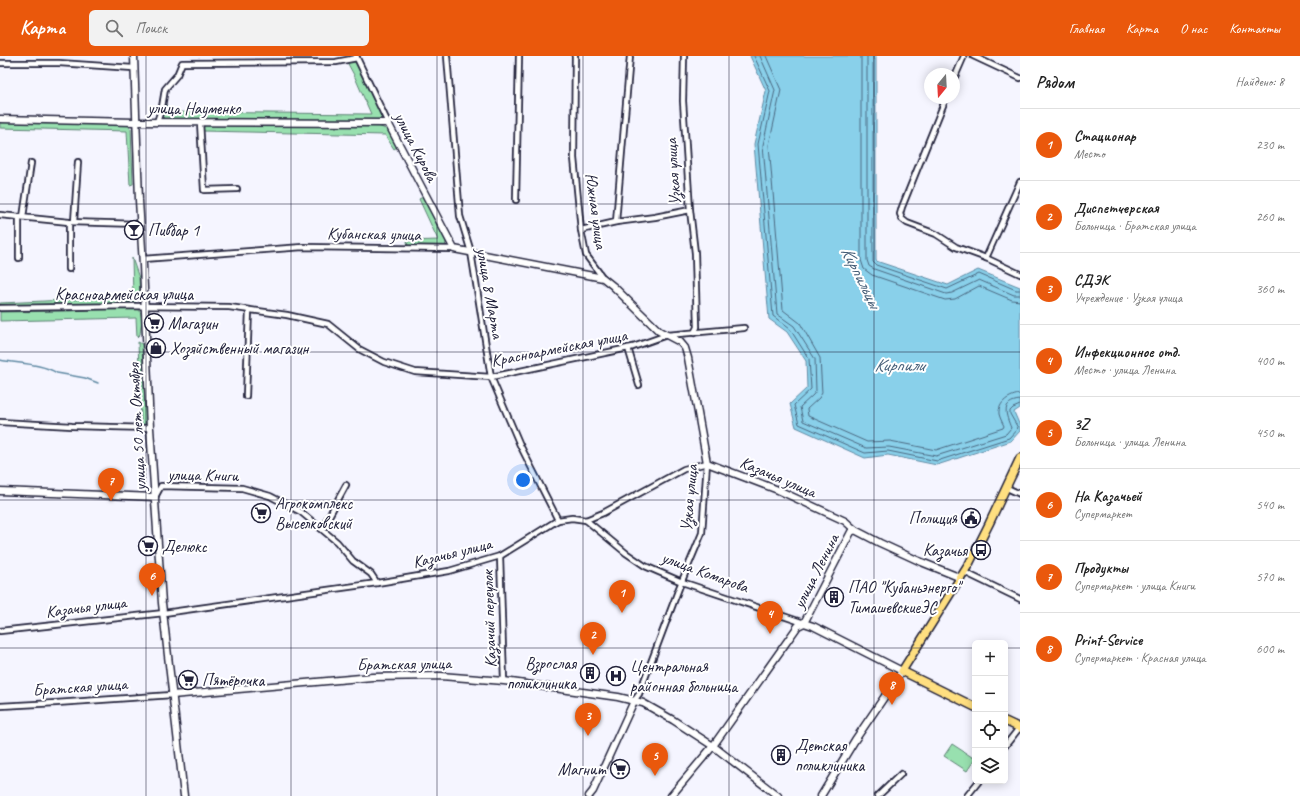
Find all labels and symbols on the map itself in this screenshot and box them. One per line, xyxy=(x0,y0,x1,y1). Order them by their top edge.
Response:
north arrow xyxy=(924,68,960,104)
street label: улица Науменко xyxy=(146,98,242,119)
street label: улица Кирова xyxy=(389,108,443,187)
street label: Узкая улица xyxy=(660,137,687,206)
street label: Южная улица xyxy=(580,172,612,251)
bar icon: Пивбар 1 xyxy=(123,219,145,241)
place label: Пивбар 1 xyxy=(148,220,201,241)
street label: Кубанская улица xyxy=(327,223,423,245)
water label: Кирпильцы xyxy=(836,243,887,314)
street label: улица 8 Марта xyxy=(472,245,509,341)
street label: Красноармейская улица xyxy=(55,284,194,305)
supermarket icon: Магазин xyxy=(143,312,165,334)
place label: Магазин xyxy=(168,313,220,335)
street label: Красноармейская улица xyxy=(489,324,630,371)
shop icon: Хозяйственный магазин xyxy=(145,337,167,359)
place label: Хозяйственный магазин xyxy=(170,338,309,360)
water label: Кирпили xyxy=(874,354,927,376)
street label: улица 50 лет Октября xyxy=(123,362,151,492)
street label: Казачья улица xyxy=(736,452,821,504)
street label: Узкая улица xyxy=(676,463,703,532)
street label: улица Книги xyxy=(166,464,240,486)
pin: 7 xyxy=(98,468,124,501)
your location xyxy=(513,470,533,490)
place label: Агрокомплекс Выселковский xyxy=(275,493,353,534)
supermarket icon: Агрокомплекс Выселковский xyxy=(250,502,272,524)
public building icon: Полиция xyxy=(960,507,982,529)
place label: Полиция xyxy=(909,508,958,529)
street label: улица Ленина xyxy=(788,528,845,613)
street label: Казачья улица xyxy=(410,533,496,574)
supermarket icon: Делюкс xyxy=(137,535,159,557)
place label: Делюкс xyxy=(162,536,207,557)
bus stop icon: Казачья xyxy=(970,539,992,561)
place label: Казачья xyxy=(923,540,968,562)
street label: улица Комарова xyxy=(658,546,753,598)
pin: 6 xyxy=(139,563,165,596)
street label: Казачий переулок xyxy=(477,568,502,668)
place label: ПАО "Кубаньэнерго" ТимашевскиеЭС xyxy=(848,577,964,618)
pin: 1 xyxy=(609,580,635,613)
building icon: ПАО "Кубаньэнерго" ТимашевскиеЭС xyxy=(823,586,845,608)
street label: Казачья улица xyxy=(45,591,129,623)
pin: 4 xyxy=(757,601,783,634)
pin: 2 xyxy=(580,622,606,655)
street label: Братская улица xyxy=(357,653,453,675)
place label: Взрослая поликлиника xyxy=(507,653,577,694)
place label: Центральная районная больница xyxy=(630,656,739,697)
building icon: Взрослая поликлиника xyxy=(579,662,601,684)
hospital icon: Центральная районная больница xyxy=(605,665,627,687)
supermarket icon: Пятёрочка xyxy=(177,669,199,691)
place label: Пятёрочка xyxy=(202,670,265,691)
pin: 8 xyxy=(879,672,905,705)
street label: Братская улица xyxy=(32,673,130,701)
pin: 3 xyxy=(575,703,601,736)
place label: Детская поликлиника xyxy=(795,735,865,776)
pin: 5 xyxy=(642,743,668,776)
building icon: Детская поликлиника xyxy=(770,744,792,766)
supermarket icon: Магнит xyxy=(609,758,631,780)
place label: Магнит xyxy=(558,759,606,780)

